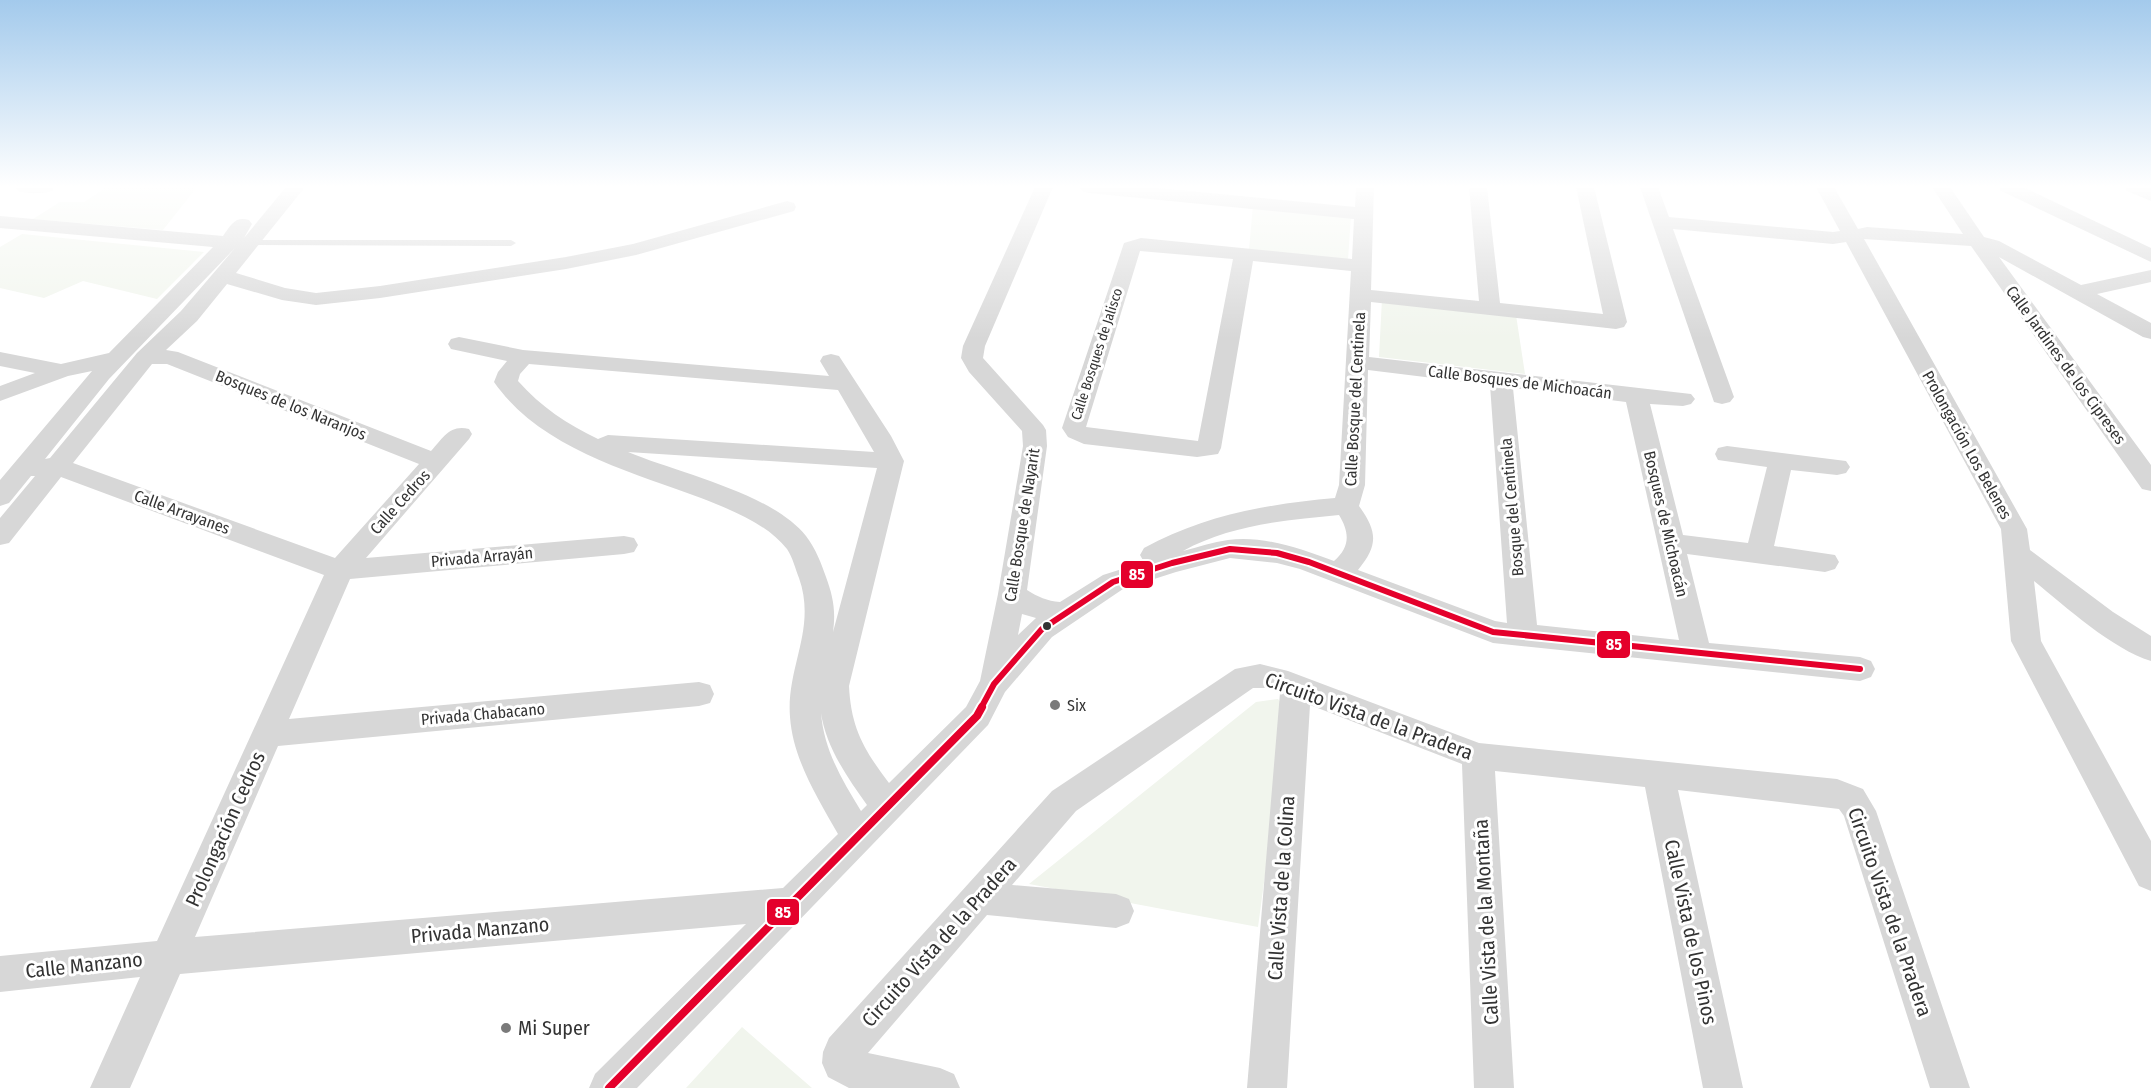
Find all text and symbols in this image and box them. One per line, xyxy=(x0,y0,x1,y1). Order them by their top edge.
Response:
street label: Calle Jardines de los Cipreses xyxy=(2002,282,2130,448)
street label: Calle Bosques de Jalisco xyxy=(1068,286,1126,422)
street label: Calle Bosque del Centinela xyxy=(1341,311,1369,487)
street label: Calle Bosques de Michoacán xyxy=(1427,361,1613,403)
street label: Bosques de los Naranjos xyxy=(213,366,369,444)
street label: Prolongación Los Belenes xyxy=(1918,367,2016,523)
street label: Bosque del Centinela xyxy=(1496,437,1528,577)
street label: Calle Bosque de Nayarit xyxy=(1000,446,1044,603)
street label: Bosques de Michoacán xyxy=(1640,449,1692,599)
street label: Calle Cedros xyxy=(366,466,434,538)
street label: Calle Arrayanes xyxy=(132,486,233,538)
street label: Privada Arrayán xyxy=(430,543,534,571)
line badge: 85 xyxy=(1120,560,1154,589)
text: 85 xyxy=(1129,565,1145,584)
unlabelled marker xyxy=(1041,620,1053,632)
line badge: 85 xyxy=(1596,630,1631,659)
text: 85 xyxy=(1606,635,1622,654)
street label: Circuito Vista de la Pradera xyxy=(1262,667,1476,765)
place label: Six xyxy=(1067,696,1086,715)
marker: Six xyxy=(1048,698,1062,712)
street label: Privada Chabacano xyxy=(420,699,546,729)
street label: Prolongación Cedros xyxy=(180,748,270,910)
street label: Calle Vista de la Colina xyxy=(1263,795,1299,981)
street label: Circuito Vista de la Pradera xyxy=(1843,804,1937,1020)
street label: Calle Vista de la Montaña xyxy=(1469,818,1503,1026)
street label: Calle Vista de los Pinos xyxy=(1660,837,1722,1027)
street label: Circuito Vista de la Pradera xyxy=(857,852,1021,1032)
line badge: 85 xyxy=(766,898,800,926)
text: 85 xyxy=(775,903,791,922)
street label: Privada Manzano xyxy=(410,912,550,948)
street label: Calle Manzano xyxy=(24,947,144,983)
place label: Mi Super xyxy=(518,1016,590,1040)
marker: Mi Super xyxy=(499,1021,513,1035)

